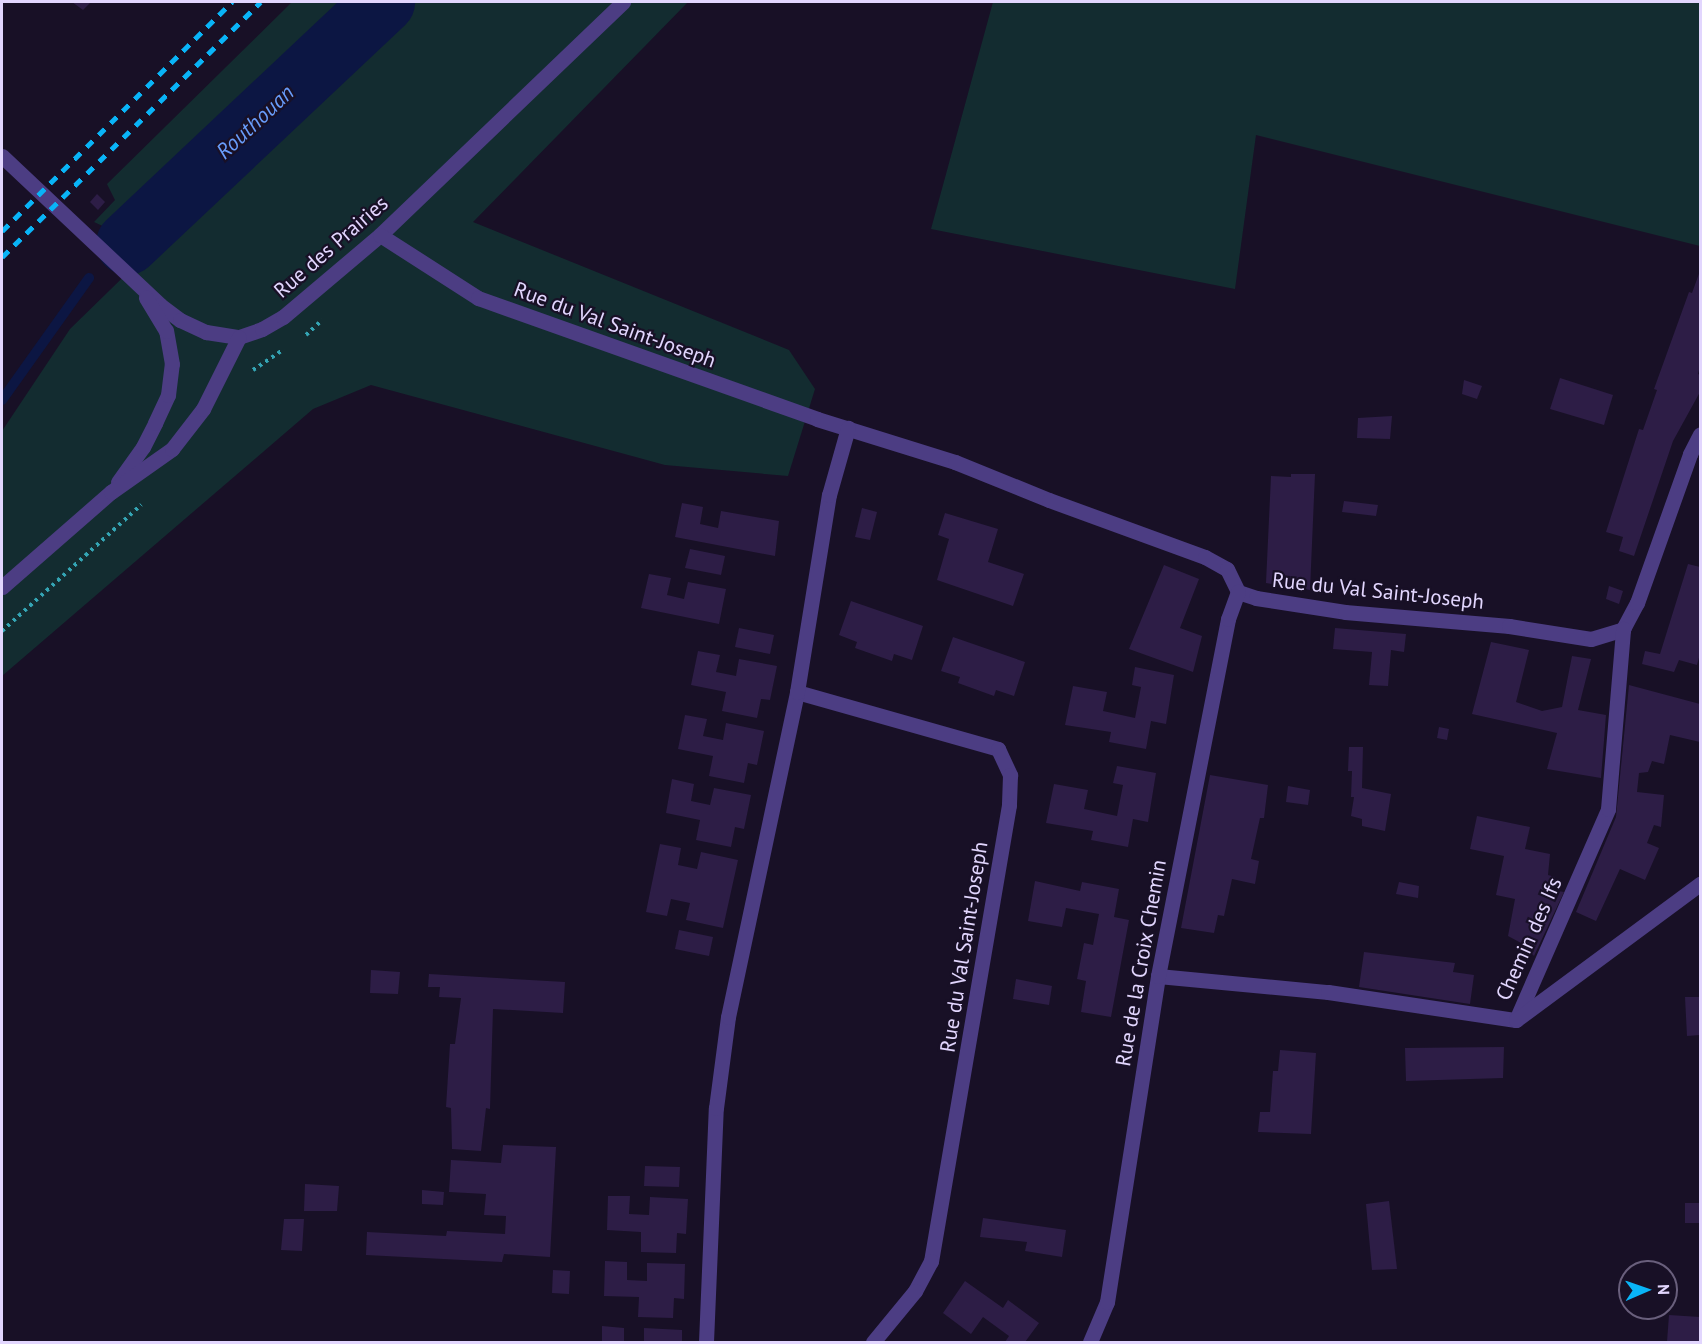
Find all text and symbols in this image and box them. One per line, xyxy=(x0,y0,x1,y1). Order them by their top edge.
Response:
water label: Routhouan xyxy=(211,79,299,165)
street label: Rue des Prairies xyxy=(269,191,393,303)
street label: Rue du Val Saint-Joseph xyxy=(510,277,720,373)
street label: Rue du Val Saint-Joseph xyxy=(1270,567,1486,615)
street label: Rue du Val Saint-Joseph xyxy=(935,840,993,1054)
street label: Rue de la Croix Chemin xyxy=(1110,857,1172,1069)
street label: Chemin des Ifs xyxy=(1491,874,1567,1004)
north arrow xyxy=(1618,1260,1678,1320)
text: N xyxy=(1654,1284,1674,1295)

